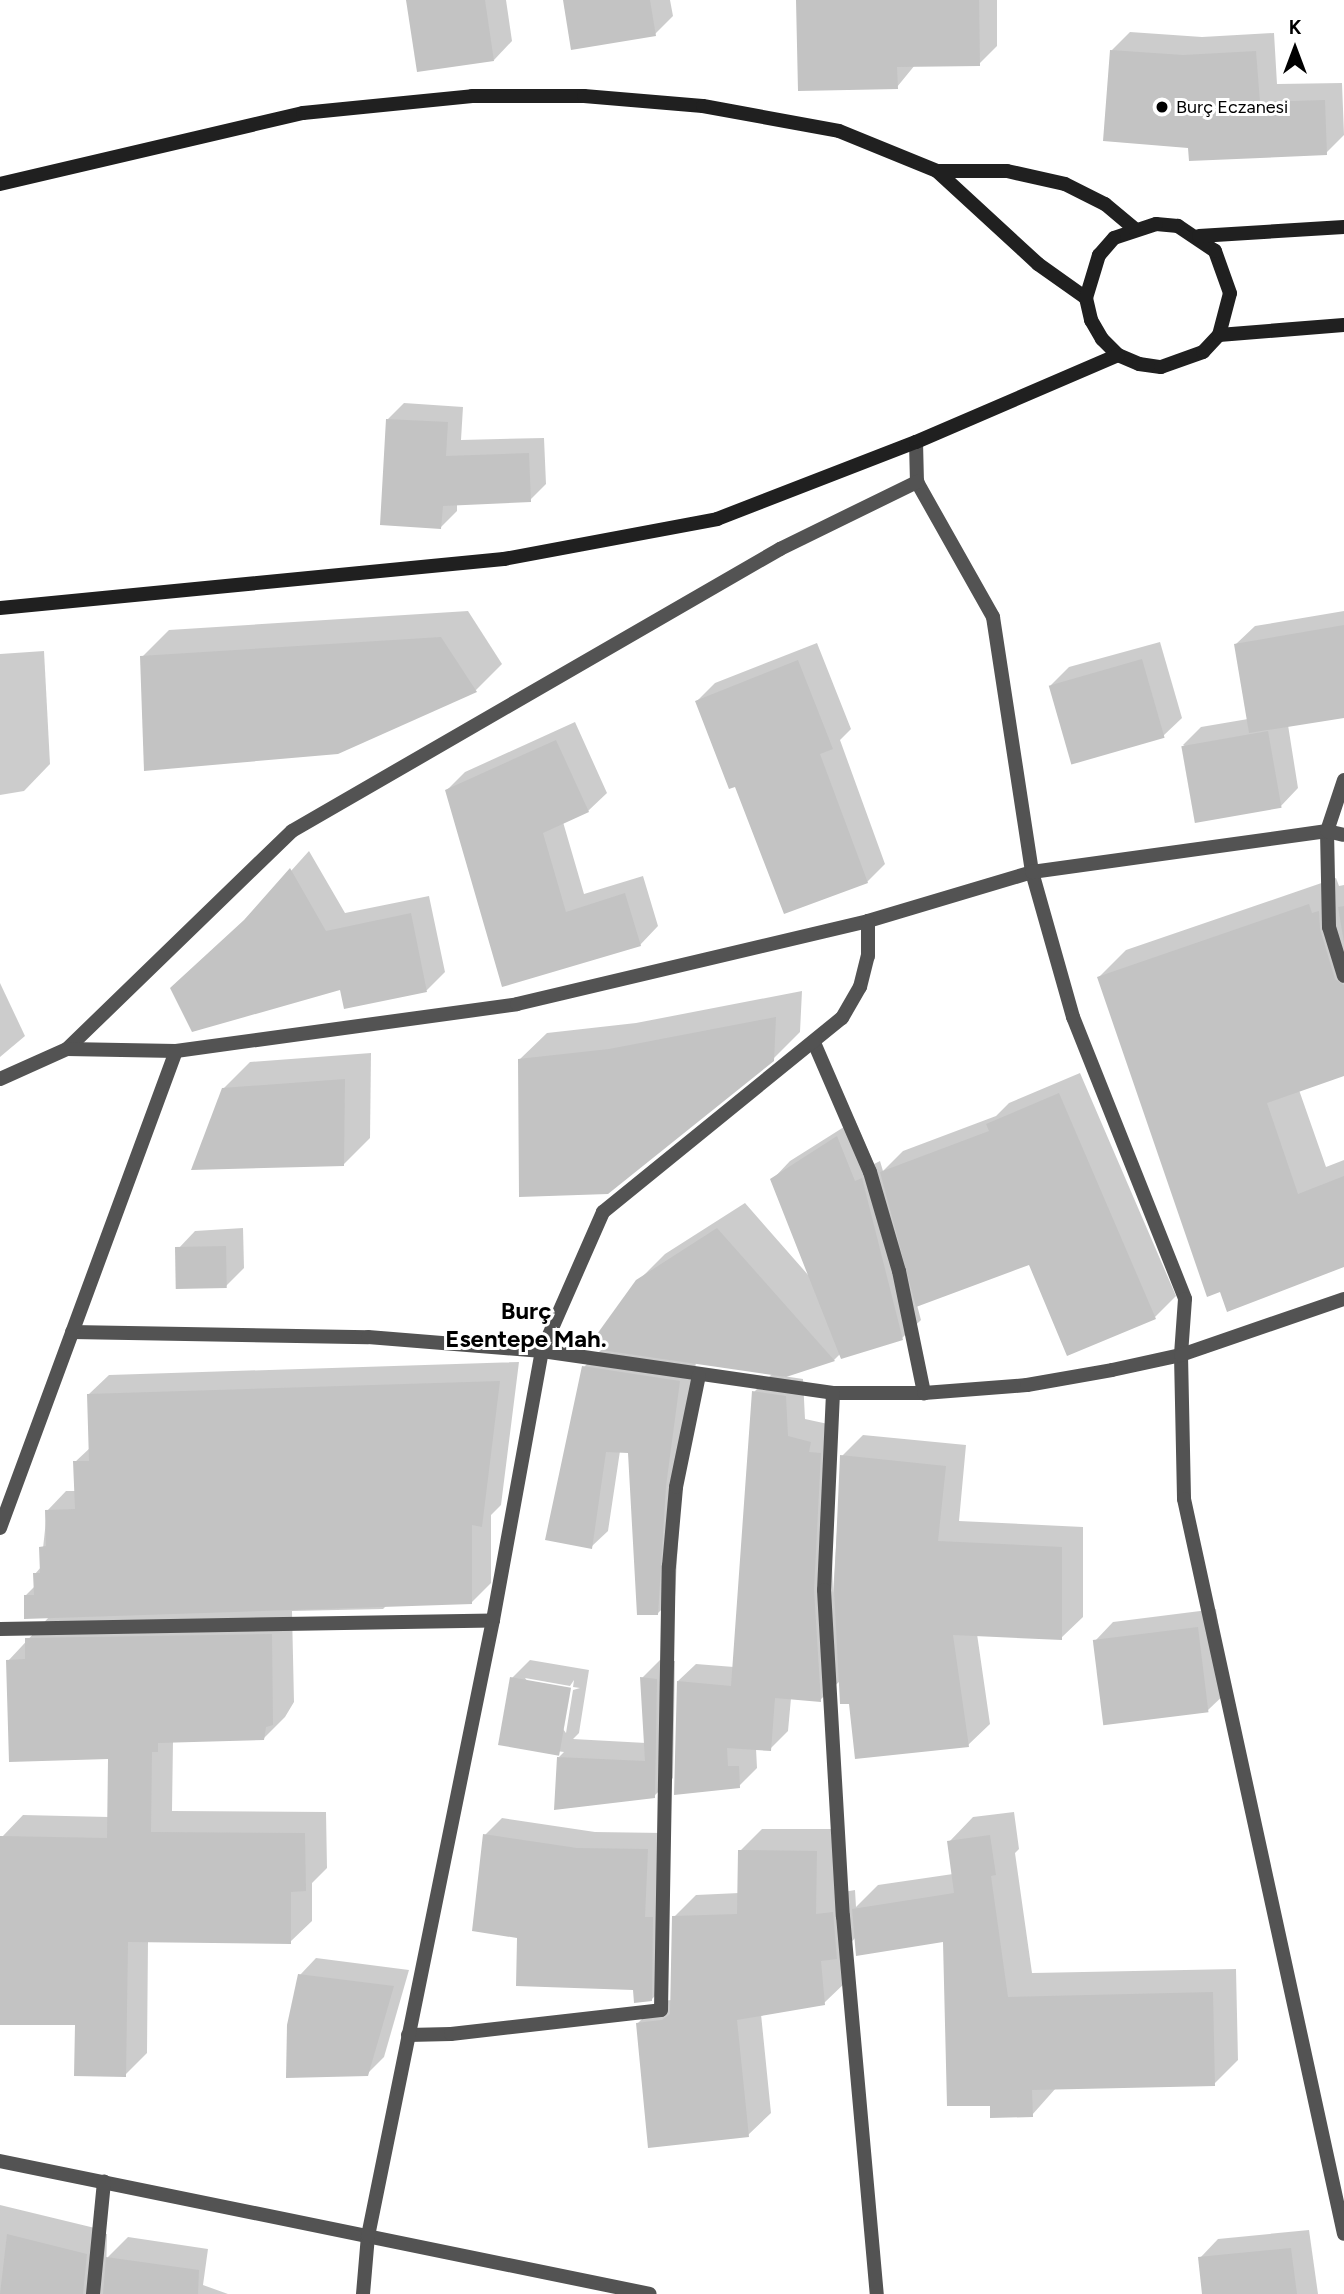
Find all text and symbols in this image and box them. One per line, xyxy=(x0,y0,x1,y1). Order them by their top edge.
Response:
north arrow xyxy=(1260,14,1330,84)
text: K xyxy=(1289,16,1301,39)
place label: Burç Eczanesi xyxy=(1176,96,1288,118)
marker: Burç Eczanesi xyxy=(1154,99,1170,115)
district label: Burç Esentepe Mah. xyxy=(445,1297,607,1353)

